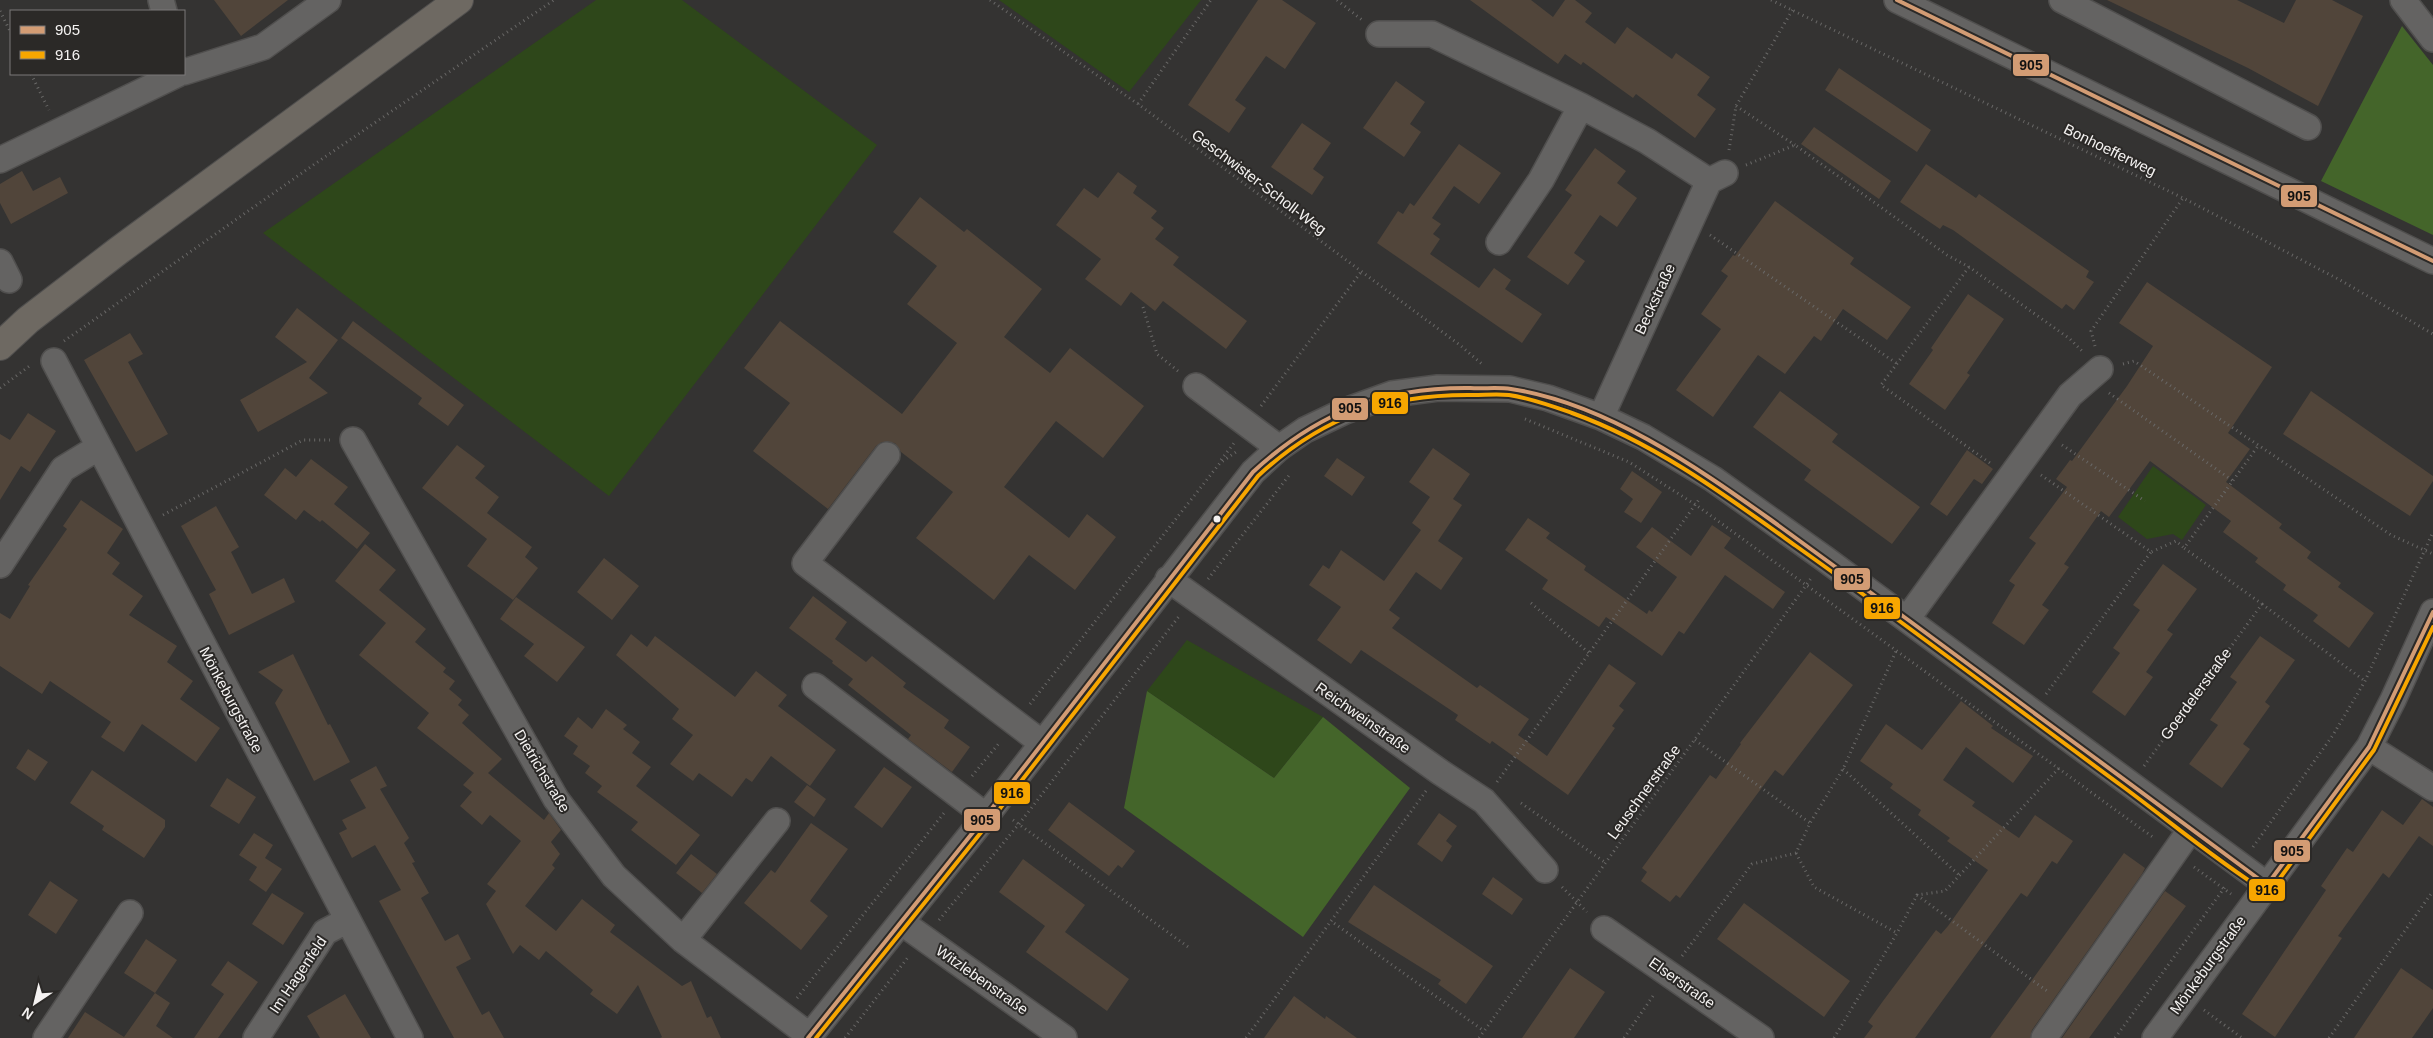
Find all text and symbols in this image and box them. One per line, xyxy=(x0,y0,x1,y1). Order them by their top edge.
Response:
legend xyxy=(10,10,185,75)
text: 905 xyxy=(55,21,80,38)
text: 916 xyxy=(55,46,80,63)
line badge: 905 xyxy=(2012,53,2050,77)
text: 905 xyxy=(2019,57,2043,73)
street label: Bonhoefferweg xyxy=(2061,120,2159,179)
street label: Geschwister-Scholl-Weg xyxy=(1189,125,1330,238)
line badge: 905 xyxy=(2280,184,2318,208)
text: 905 xyxy=(2287,188,2311,204)
street label: Beckstraße xyxy=(1631,261,1678,337)
line badge: 916 xyxy=(1371,391,1409,415)
text: 916 xyxy=(1378,395,1402,411)
line badge: 905 xyxy=(1331,397,1369,421)
text: 905 xyxy=(1338,400,1362,416)
unlabelled marker xyxy=(1212,514,1222,524)
line badge: 905 xyxy=(1833,567,1871,591)
text: 905 xyxy=(1840,571,1864,587)
line badge: 916 xyxy=(1863,596,1901,620)
text: 916 xyxy=(1870,600,1894,616)
street label: Mönkeburgstraße xyxy=(196,644,267,756)
street label: Goerdelerstraße xyxy=(2157,645,2235,743)
street label: Reichweinstraße xyxy=(1313,679,1414,757)
street label: Dietrichstraße xyxy=(511,726,574,815)
street label: Leuschnerstraße xyxy=(1604,741,1684,842)
line badge: 916 xyxy=(993,781,1031,805)
text: 916 xyxy=(1000,785,1024,801)
line badge: 905 xyxy=(963,808,1001,832)
text: 905 xyxy=(970,812,994,828)
line badge: 905 xyxy=(2273,839,2311,863)
text: 905 xyxy=(2280,843,2304,859)
line badge: 916 xyxy=(2248,878,2286,902)
text: 916 xyxy=(2255,882,2279,898)
street label: Mönkeburgstraße xyxy=(2166,912,2249,1017)
street label: Im Hagenfeld xyxy=(266,933,330,1016)
street label: Witzlebenstraße xyxy=(933,942,1032,1018)
street label: Elserstraße xyxy=(1646,954,1719,1012)
north arrow xyxy=(10,978,60,1028)
text: N xyxy=(19,1004,36,1023)

